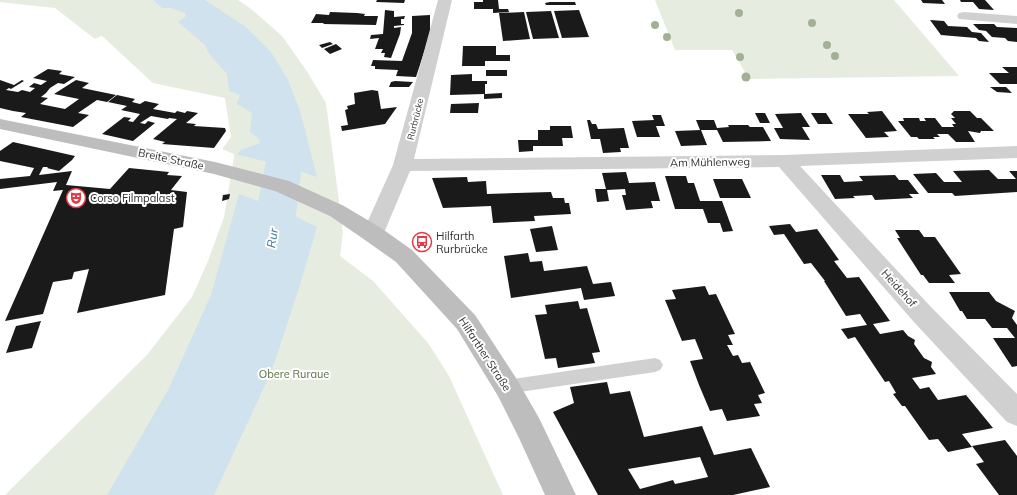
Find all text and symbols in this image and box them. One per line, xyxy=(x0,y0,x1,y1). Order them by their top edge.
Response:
street label: Rurbrücke xyxy=(405,97,425,141)
street label: Breite Straße xyxy=(137,145,205,173)
street label: Am Mühlenweg xyxy=(670,154,750,170)
theatre icon: Corso Filmpalast xyxy=(65,187,87,209)
place label: Corso Filmpalast xyxy=(90,191,175,205)
water label: Rur xyxy=(263,227,281,249)
place label: Hilfarth Rurbrücke xyxy=(436,229,488,256)
bus stop icon: Hilfarth Rurbrücke xyxy=(411,231,433,253)
street label: Heidehof xyxy=(878,266,920,310)
street label: Hilfarther Straße xyxy=(456,314,514,394)
park label: Obere Ruraue xyxy=(259,367,329,381)

